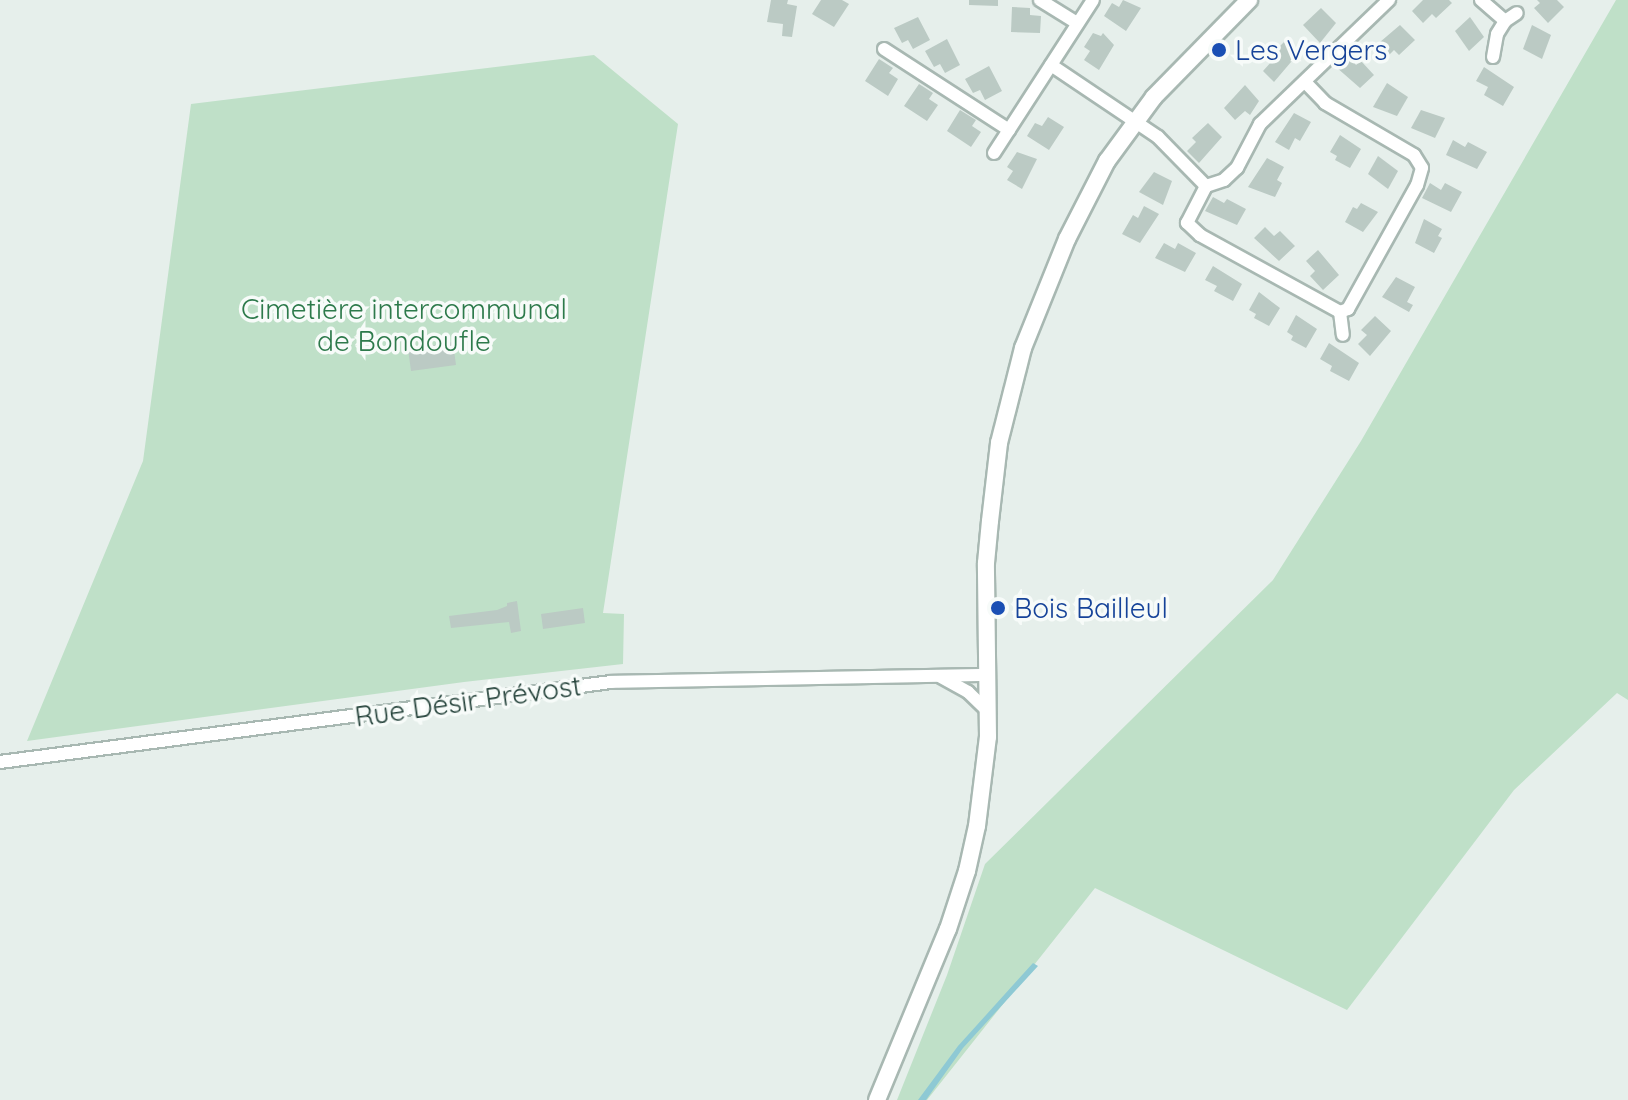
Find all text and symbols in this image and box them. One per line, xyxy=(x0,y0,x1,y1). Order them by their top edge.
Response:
place label: Les Vergers xyxy=(1235,33,1387,67)
marker: Les Vergers xyxy=(1210,41,1228,59)
park label: Cimetière intercommunal de Bondoufle xyxy=(241,292,567,358)
place label: Bois Bailleul xyxy=(1014,591,1168,625)
marker: Bois Bailleul xyxy=(989,599,1007,617)
street label: Rue Désir Prévost xyxy=(353,668,583,734)

